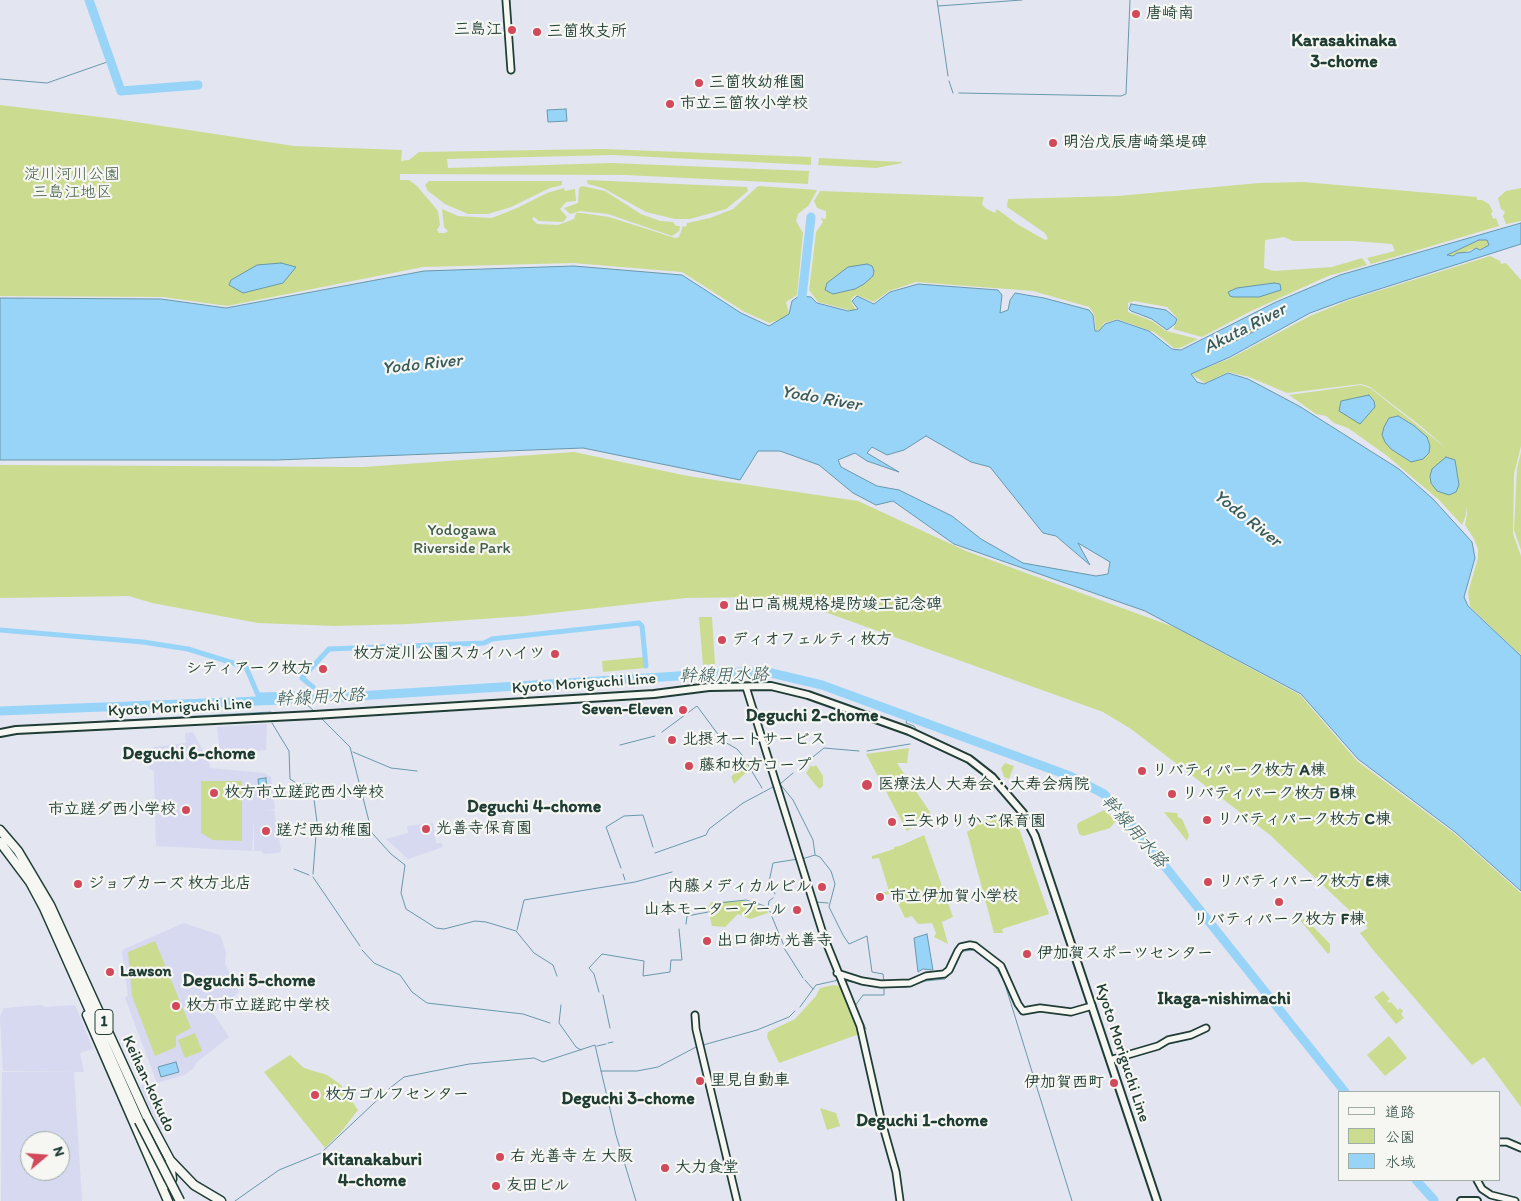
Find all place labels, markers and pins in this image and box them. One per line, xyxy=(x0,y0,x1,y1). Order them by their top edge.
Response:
place label: 唐崎南 xyxy=(1146,4,1194,24)
marker: 唐崎南 xyxy=(1130,8,1142,20)
place label: 三島江 xyxy=(454,20,502,40)
place label: 三箇牧支所 xyxy=(547,22,627,42)
marker: 三島江 xyxy=(506,24,518,36)
marker: 三箇牧支所 xyxy=(531,26,543,38)
place label: 三箇牧幼稚園 xyxy=(709,73,805,93)
marker: 三箇牧幼稚園 xyxy=(693,77,705,89)
place label: 市立三箇牧小学校 xyxy=(680,94,808,114)
marker: 市立三箇牧小学校 xyxy=(664,98,676,110)
place label: 明治戊辰唐崎築堤碑 xyxy=(1063,133,1207,153)
marker: 明治戊辰唐崎築堤碑 xyxy=(1047,137,1059,149)
place label: 出口高槻規格堤防竣工記念碑 xyxy=(734,595,942,615)
marker: 出口高槻規格堤防竣工記念碑 xyxy=(718,599,730,611)
place label: ディオフェルティ枚方 xyxy=(732,630,892,650)
marker: ディオフェルティ枚方 xyxy=(716,634,728,646)
place label: 枚方淀川公園スカイハイツ xyxy=(353,644,545,664)
marker: 枚方淀川公園スカイハイツ xyxy=(549,648,561,660)
place label: シティアーク枚方 xyxy=(186,659,313,679)
marker: シティアーク枚方 xyxy=(317,663,329,675)
place label: Seven-Eleven xyxy=(582,700,673,720)
marker: Seven-Eleven xyxy=(677,704,689,716)
place label: 北摂オートサービス xyxy=(682,730,826,750)
marker: 北摂オートサービス xyxy=(666,734,678,746)
place label: 藤和枚方コープ xyxy=(699,756,811,776)
marker: 藤和枚方コープ xyxy=(683,760,695,772)
place label: リバティパーク枚方 A棟 xyxy=(1152,761,1326,781)
marker: リバティパーク枚方 A棟 xyxy=(1136,765,1148,777)
place label: 医療法人 大寿会・大寿会病院 xyxy=(878,775,1090,795)
marker: 医療法人 大寿会・大寿会病院 xyxy=(860,778,874,792)
place label: 枚方市立蹉跎西小学校 xyxy=(224,783,384,803)
place label: リバティパーク枚方 B棟 xyxy=(1182,784,1356,804)
marker: 枚方市立蹉跎西小学校 xyxy=(208,787,220,799)
marker: リバティパーク枚方 B棟 xyxy=(1166,788,1178,800)
place label: 市立蹉ダ西小学校 xyxy=(48,800,176,820)
marker: 市立蹉ダ西小学校 xyxy=(180,804,192,816)
place label: リバティパーク枚方 C棟 xyxy=(1217,810,1391,830)
place label: 三矢ゆりかご保育園 xyxy=(902,812,1046,832)
marker: リバティパーク枚方 C棟 xyxy=(1201,814,1213,826)
marker: 三矢ゆりかご保育園 xyxy=(886,816,898,828)
place label: 光善寺保育園 xyxy=(436,819,532,839)
place label: 蹉だ西幼稚園 xyxy=(276,821,372,841)
marker: 光善寺保育園 xyxy=(420,823,432,835)
marker: 蹉だ西幼稚園 xyxy=(260,825,272,837)
place label: リバティパーク枚方 E棟 xyxy=(1218,872,1390,892)
place label: ジョブカーズ 枚方北店 xyxy=(88,874,252,894)
marker: リバティパーク枚方 E棟 xyxy=(1202,876,1214,888)
place label: 内藤メディカルビル xyxy=(668,877,812,897)
marker: ジョブカーズ 枚方北店 xyxy=(72,878,84,890)
marker: 内藤メディカルビル xyxy=(816,881,828,893)
place label: 市立伊加賀小学校 xyxy=(890,887,1018,907)
marker: 市立伊加賀小学校 xyxy=(874,891,886,903)
marker: リバティパーク枚方 F棟 xyxy=(1273,896,1285,908)
place label: 山本モータープール xyxy=(644,900,787,920)
marker: 山本モータープール xyxy=(791,904,803,916)
place label: リバティパーク枚方 F棟 xyxy=(1193,910,1365,930)
place label: 出口御坊 光善寺 xyxy=(717,931,833,951)
marker: 出口御坊 光善寺 xyxy=(701,935,713,947)
place label: 伊加賀スポーツセンター xyxy=(1037,944,1213,964)
marker: 伊加賀スポーツセンター xyxy=(1021,948,1033,960)
place label: Lawson xyxy=(120,962,172,982)
marker: Lawson xyxy=(104,966,116,978)
place label: 枚方市立蹉跎中学校 xyxy=(186,996,330,1016)
marker: 枚方市立蹉跎中学校 xyxy=(170,1000,182,1012)
place label: 里見自動車 xyxy=(710,1071,790,1091)
place label: 伊加賀西町 xyxy=(1024,1073,1104,1093)
marker: 里見自動車 xyxy=(694,1075,706,1087)
marker: 伊加賀西町 xyxy=(1108,1077,1120,1089)
place label: 枚方ゴルフセンター xyxy=(325,1085,469,1105)
marker: 枚方ゴルフセンター xyxy=(309,1089,321,1101)
place label: 右 光善寺 左 大阪 xyxy=(510,1147,633,1167)
marker: 右 光善寺 左 大阪 xyxy=(494,1151,506,1163)
place label: 大力食堂 xyxy=(675,1158,739,1178)
marker: 大力食堂 xyxy=(659,1162,671,1174)
place label: 友田ビル xyxy=(506,1176,570,1196)
marker: 友田ビル xyxy=(490,1180,502,1192)

